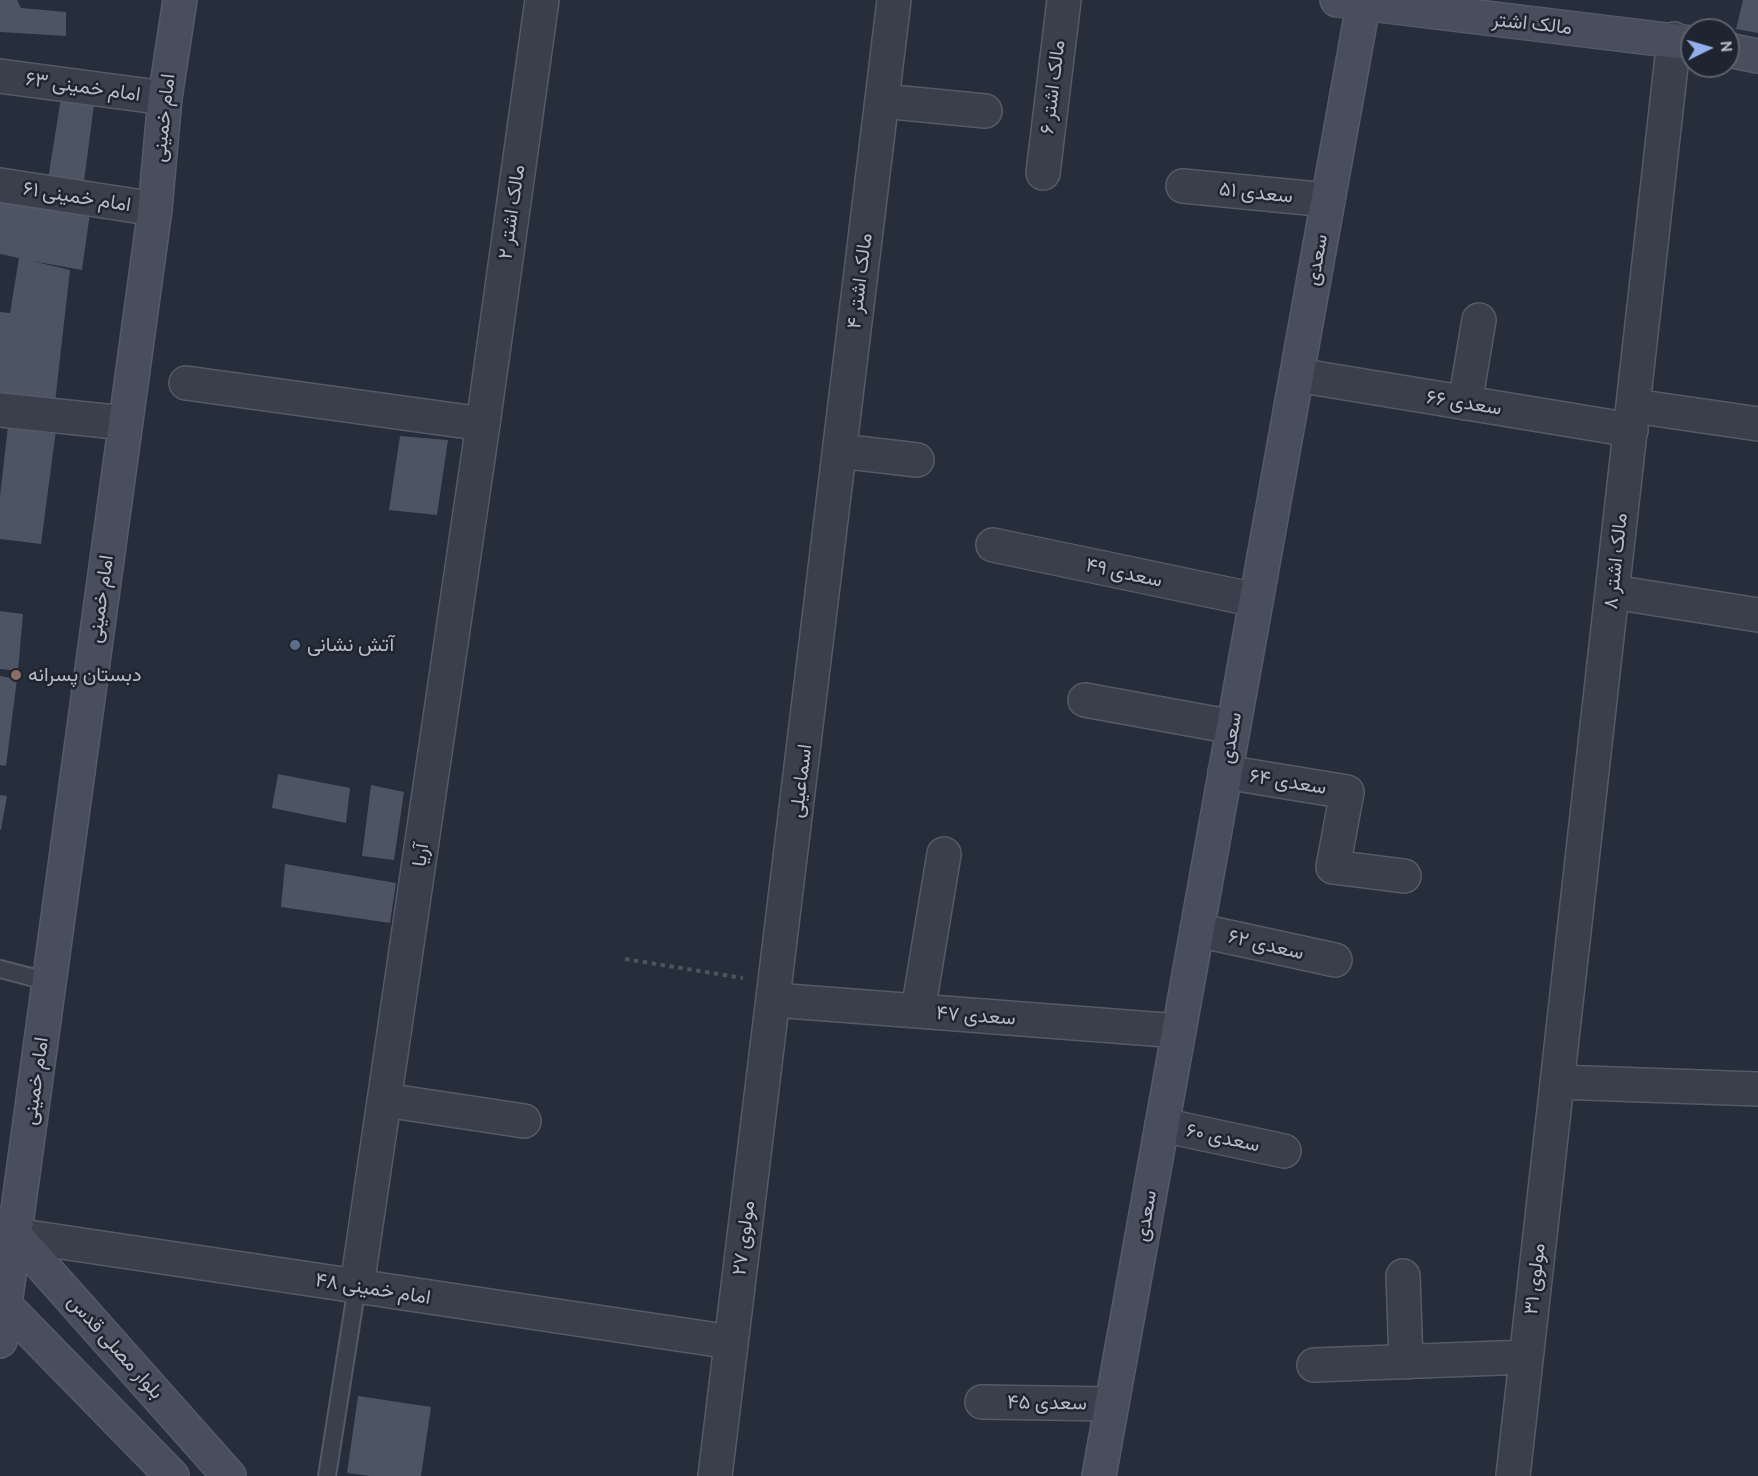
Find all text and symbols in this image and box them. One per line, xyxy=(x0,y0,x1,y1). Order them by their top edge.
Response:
street label: مالک اشتر xyxy=(1491,8,1573,40)
north arrow xyxy=(1680,18,1740,78)
street label: مالک اشتر ۶ xyxy=(1035,39,1071,135)
text: N xyxy=(1716,40,1736,53)
street label: امام خمینی ۶۳ xyxy=(24,67,142,107)
street label: امام خمینی xyxy=(147,73,181,163)
street label: مالک اشتر ۲ xyxy=(493,163,531,261)
street label: امام خمینی ۶۱ xyxy=(21,177,133,217)
street label: سعدی ۵۱ xyxy=(1218,177,1294,209)
street label: مالک اشتر ۴ xyxy=(842,232,878,330)
street label: سعدی xyxy=(1301,232,1333,288)
street label: سعدی ۶۶ xyxy=(1425,385,1503,421)
street label: مالک اشتر ۸ xyxy=(1599,512,1633,610)
street label: امام خمینی xyxy=(83,553,119,645)
street label: سعدی ۴۹ xyxy=(1084,553,1164,593)
place label: آتش نشانی xyxy=(307,633,394,657)
marker: آتش نشانی xyxy=(288,638,302,652)
place label: دبستان پسرانه xyxy=(28,663,141,687)
marker: دبستان پسرانه xyxy=(9,668,23,682)
street label: سعدی xyxy=(1215,710,1247,766)
street label: اسماعیلی xyxy=(785,743,817,819)
street label: سعدی ۶۴ xyxy=(1248,764,1328,800)
street label: آریا xyxy=(408,842,434,868)
street label: سعدی ۶۲ xyxy=(1226,925,1306,965)
street label: سعدی ۴۷ xyxy=(935,1001,1017,1031)
street label: امام خمینی xyxy=(18,1035,54,1127)
street label: سعدی ۶۰ xyxy=(1184,1119,1262,1157)
street label: سعدی xyxy=(1130,1188,1162,1244)
street label: مولوی ۲۷ xyxy=(728,1199,760,1277)
street label: مولوی ۳۱ xyxy=(1519,1242,1551,1316)
street label: امام خمینی ۴۸ xyxy=(314,1268,432,1310)
street label: بلوار مصلی قدس xyxy=(62,1290,168,1404)
street label: سعدی ۴۵ xyxy=(1007,1390,1087,1416)

